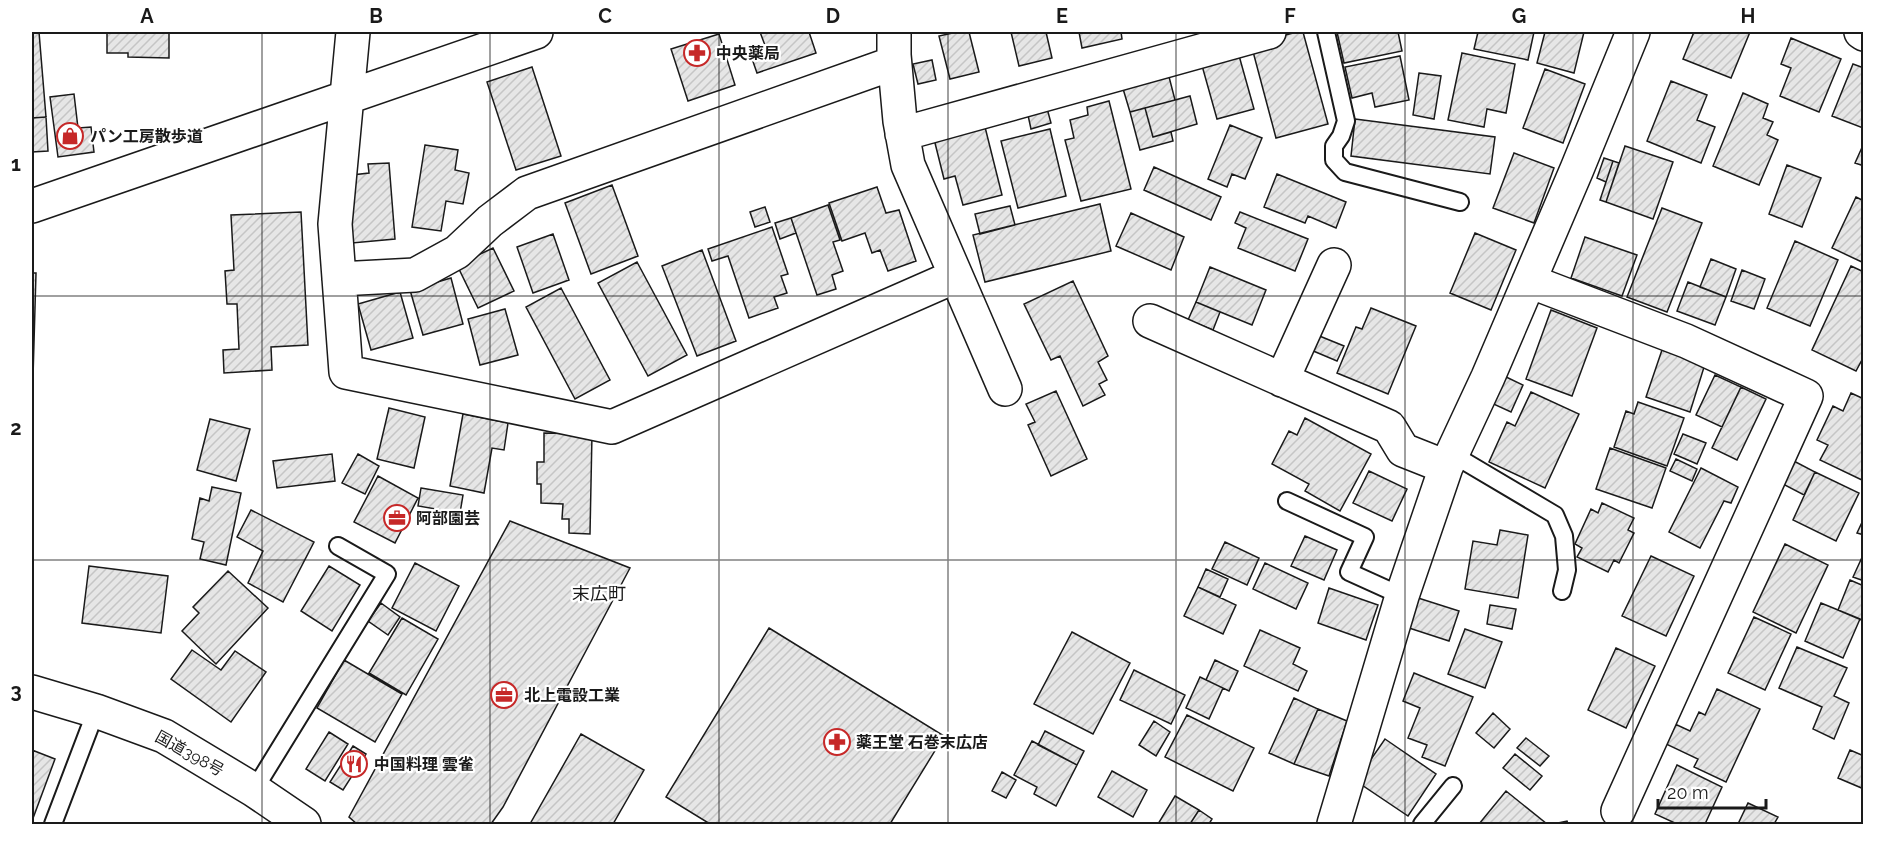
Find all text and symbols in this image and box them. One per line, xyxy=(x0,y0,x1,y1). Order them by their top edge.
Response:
text: A xyxy=(140,4,154,28)
text: B xyxy=(369,4,383,28)
text: C xyxy=(598,4,612,28)
text: D xyxy=(826,4,840,28)
text: E xyxy=(1056,4,1068,28)
text: F xyxy=(1284,4,1296,28)
text: G xyxy=(1512,4,1526,28)
text: H xyxy=(1741,4,1755,28)
pharmacy icon: 中央薬局 xyxy=(682,38,712,68)
place label: 中央薬局 xyxy=(716,44,780,63)
shop icon: パン工房散歩道 xyxy=(55,121,85,151)
place label: パン工房散歩道 xyxy=(90,127,203,146)
text: 1 xyxy=(11,152,21,176)
text: 2 xyxy=(10,416,22,440)
office icon: 阿部園芸 xyxy=(382,503,412,533)
place label: 阿部園芸 xyxy=(416,509,480,528)
district label: 末広町 xyxy=(572,583,626,604)
text: 3 xyxy=(10,679,22,703)
office icon: 北上電設工業 xyxy=(489,680,519,710)
place label: 北上電設工業 xyxy=(524,686,620,705)
street label: 国道398号 xyxy=(152,727,227,780)
pharmacy icon: 薬王堂 石巻末広店 xyxy=(822,727,852,757)
place label: 薬王堂 石巻末広店 xyxy=(856,733,988,752)
restaurant icon: 中国料理 雲雀 xyxy=(339,749,369,779)
place label: 中国料理 雲雀 xyxy=(374,755,474,774)
scale bar xyxy=(1658,772,1766,810)
text: 20 m xyxy=(1667,782,1709,803)

